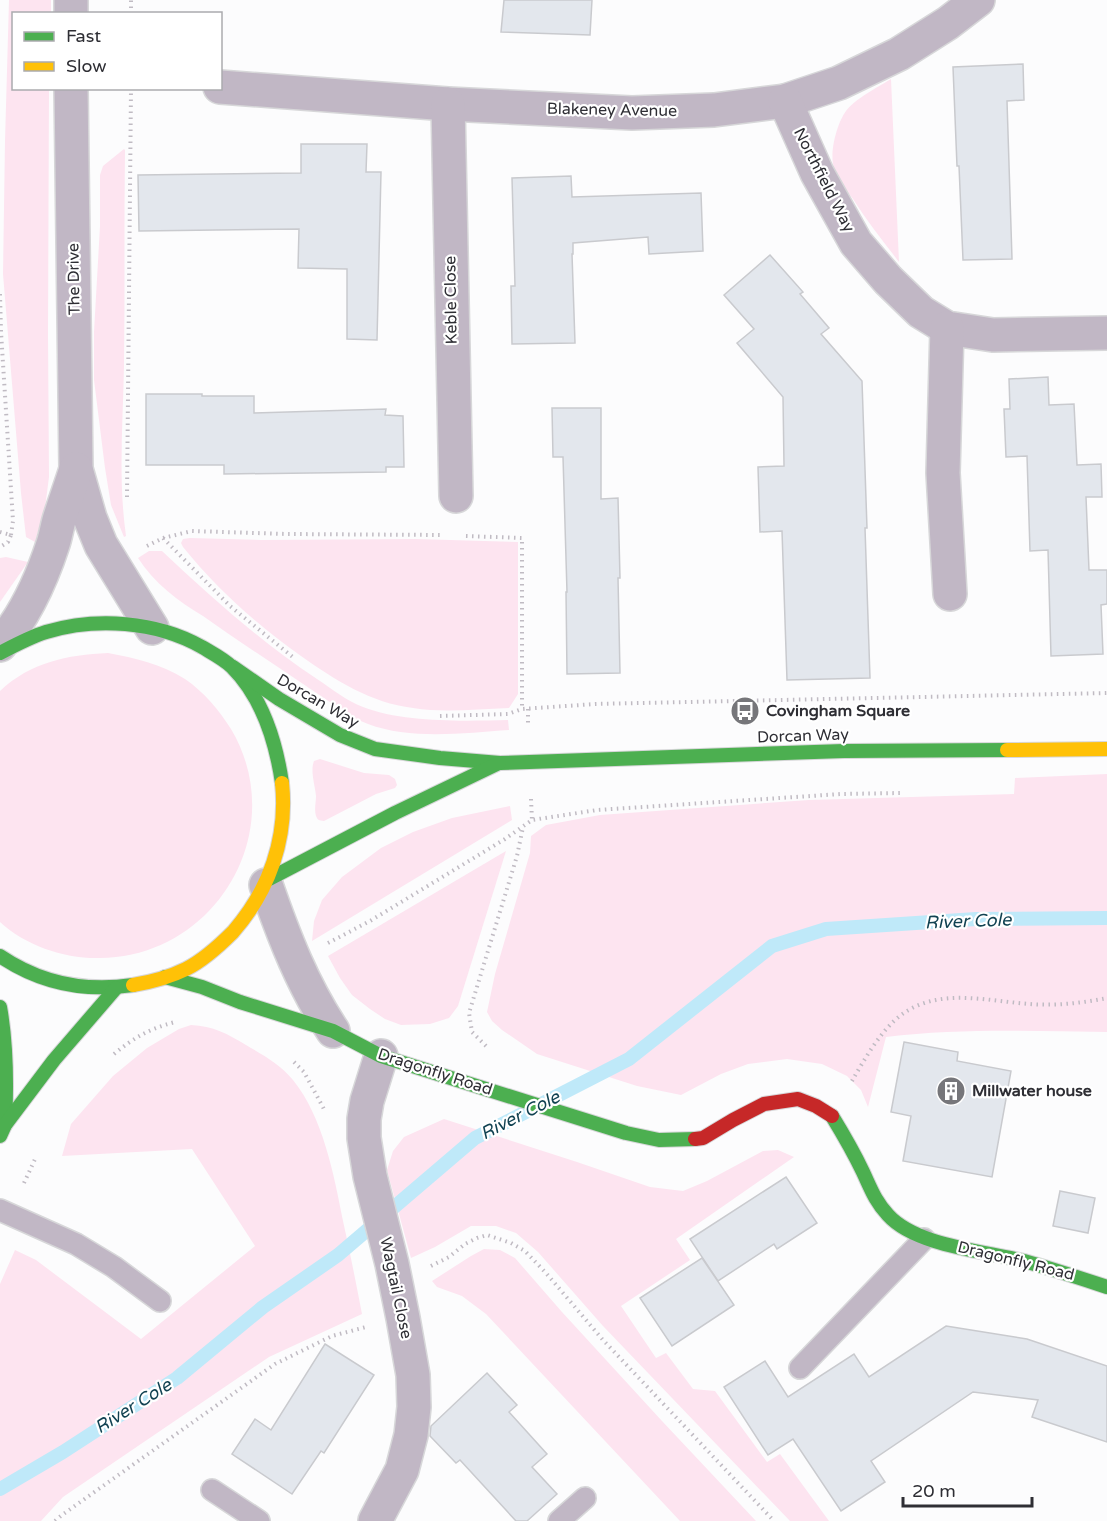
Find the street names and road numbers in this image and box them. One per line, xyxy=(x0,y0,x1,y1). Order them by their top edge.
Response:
street label: Blakeney Avenue xyxy=(547,99,677,121)
street label: Northfield Way xyxy=(789,124,859,236)
street label: The Drive xyxy=(63,243,85,315)
street label: Keble Close xyxy=(440,256,462,344)
street label: Dorcan Way xyxy=(273,669,363,733)
street label: Dorcan Way xyxy=(757,724,850,748)
street label: Dragonfly Road xyxy=(375,1044,495,1100)
street label: Wagtail Close xyxy=(375,1235,417,1341)
street label: Dragonfly Road xyxy=(956,1237,1076,1285)

